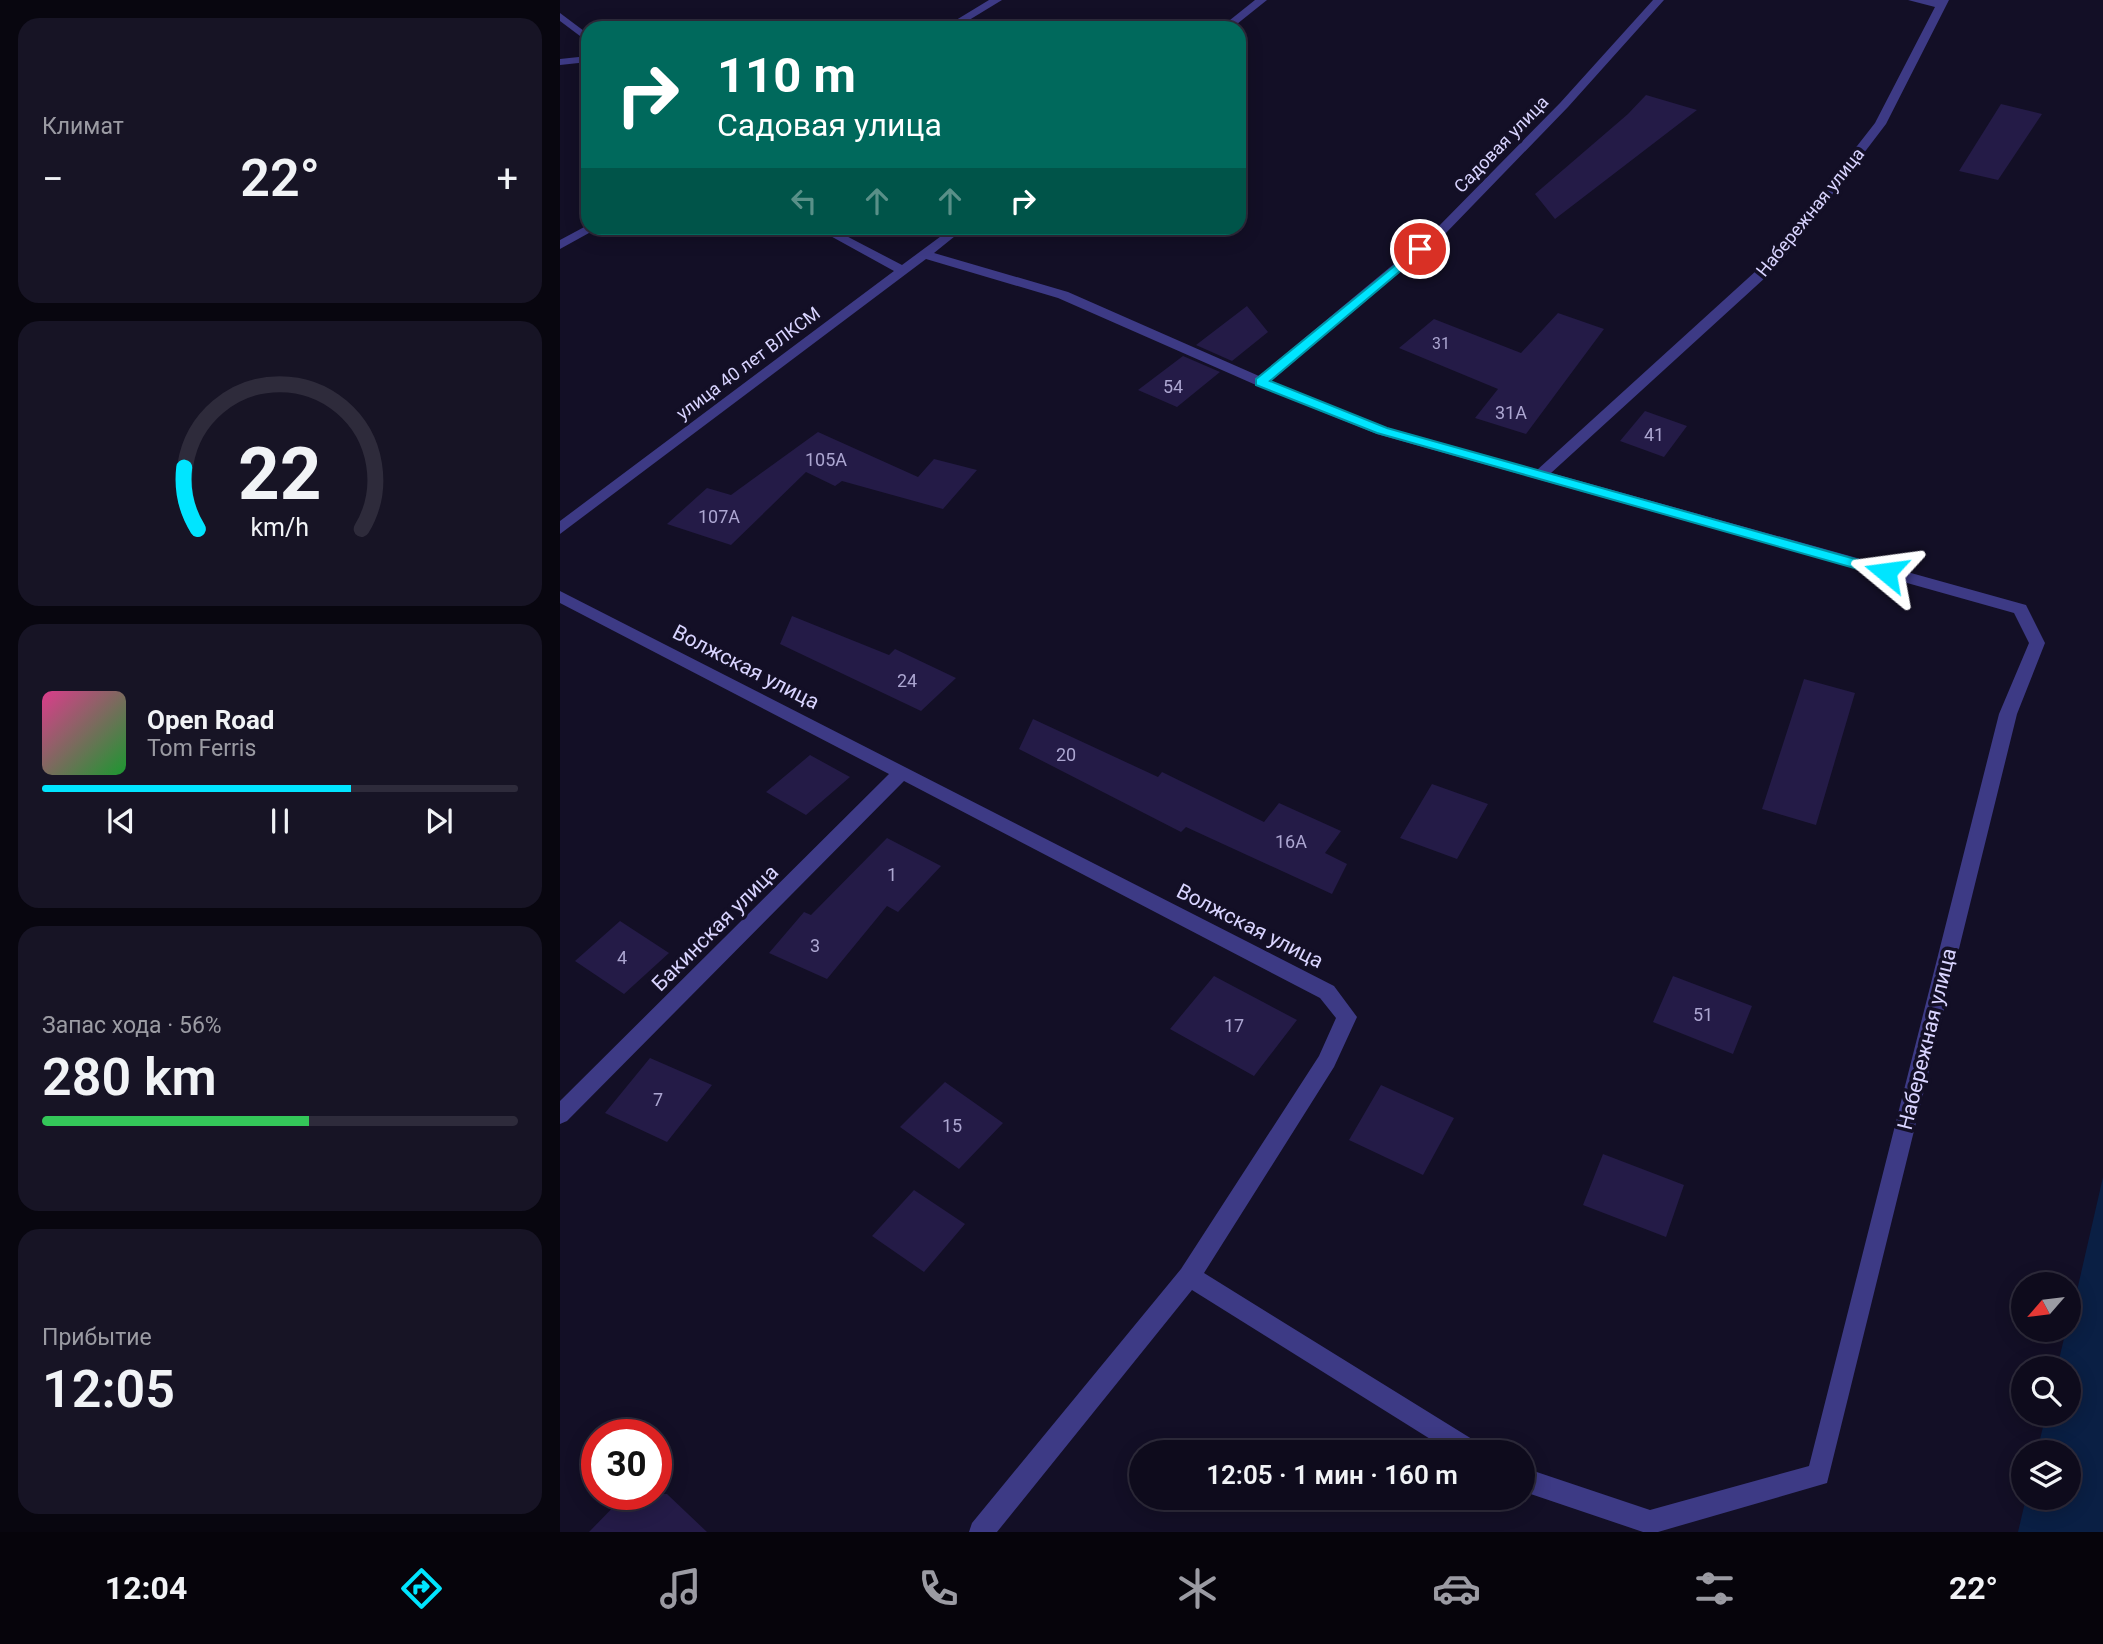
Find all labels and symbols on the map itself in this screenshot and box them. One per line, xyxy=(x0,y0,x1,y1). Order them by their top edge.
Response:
street label: Садовая улица xyxy=(1450,91,1552,197)
street label: Набережная улица xyxy=(1752,143,1868,281)
pin xyxy=(1390,219,1450,279)
street label: улица 40 лет ВЛКСМ xyxy=(672,302,824,424)
house number: 31 xyxy=(1432,334,1450,353)
house number: 54 xyxy=(1163,376,1183,397)
house number: 31А xyxy=(1495,402,1527,423)
house number: 41 xyxy=(1644,424,1664,445)
house number: 105А xyxy=(805,449,847,470)
house number: 107А xyxy=(698,506,740,527)
position arrow xyxy=(1849,535,1923,609)
street label: Волжская улица xyxy=(669,620,823,714)
house number: 24 xyxy=(897,670,917,691)
house number: 20 xyxy=(1056,744,1076,765)
house number: 16А xyxy=(1275,831,1307,852)
street label: Бакинская улица xyxy=(647,860,783,996)
house number: 1 xyxy=(887,864,897,885)
street label: Волжская улица xyxy=(1173,879,1327,973)
house number: 3 xyxy=(810,935,820,956)
street label: Набережная улица xyxy=(1893,946,1961,1132)
house number: 4 xyxy=(617,947,627,968)
house number: 51 xyxy=(1693,1004,1713,1025)
house number: 17 xyxy=(1224,1015,1244,1036)
house number: 7 xyxy=(653,1089,663,1110)
house number: 15 xyxy=(942,1115,962,1136)
north arrow xyxy=(2011,1272,2081,1342)
speed limit sign: 30 xyxy=(581,1419,672,1510)

